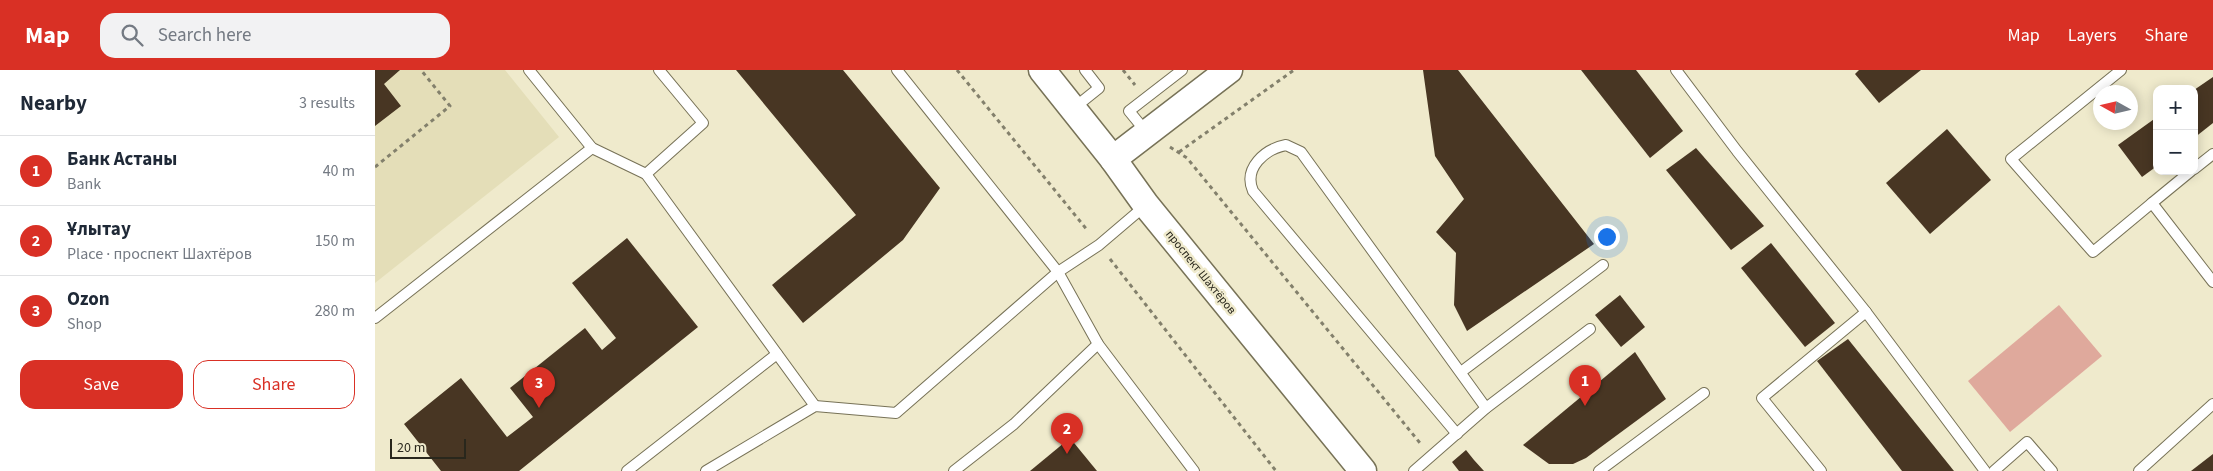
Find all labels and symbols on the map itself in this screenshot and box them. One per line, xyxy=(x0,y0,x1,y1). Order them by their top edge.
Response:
north arrow xyxy=(2093,85,2138,130)
your location xyxy=(1594,224,1620,250)
street label: проспект Шахтёров xyxy=(1161,227,1240,318)
pin: 1 xyxy=(1569,365,1601,406)
pin: 3 xyxy=(523,367,555,408)
pin: 2 xyxy=(1051,413,1083,454)
scale bar xyxy=(390,436,466,459)

